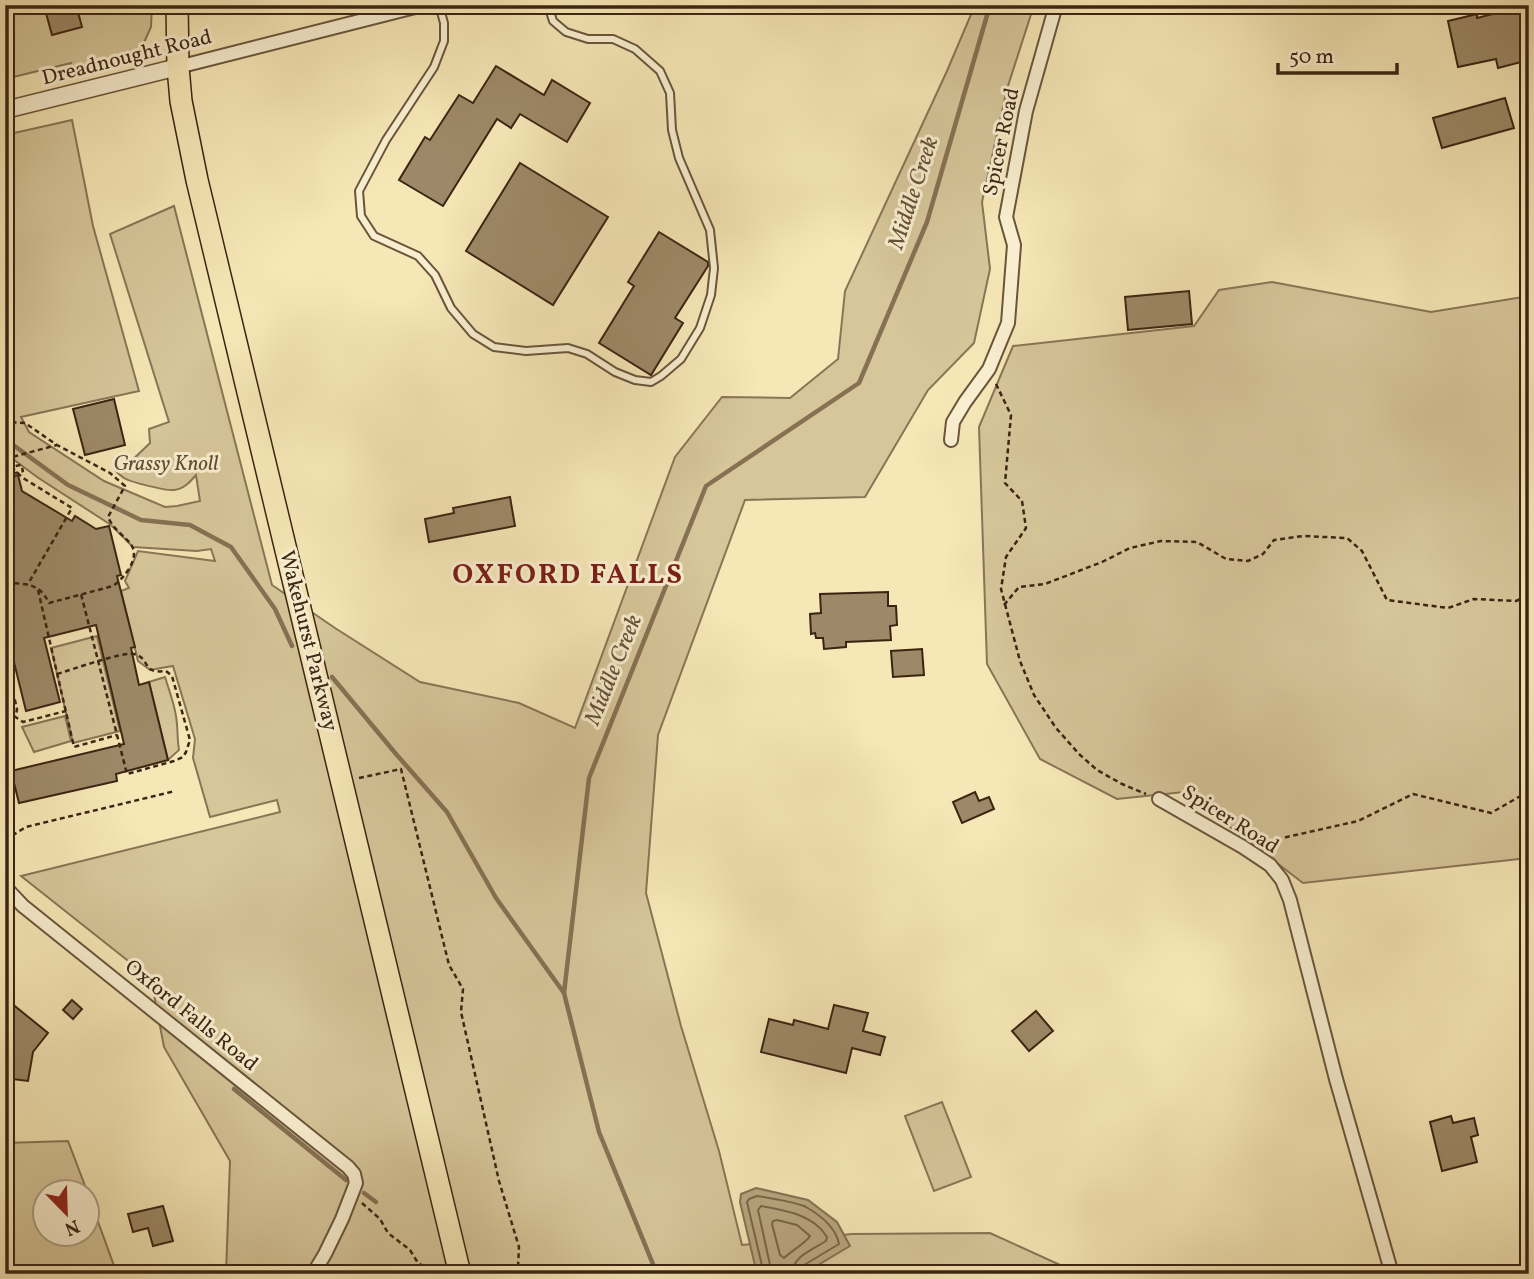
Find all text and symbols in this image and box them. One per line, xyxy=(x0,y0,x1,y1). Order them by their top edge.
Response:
street label: Dreadnought Road xyxy=(39,23,215,93)
scale bar xyxy=(1278,32,1398,76)
text: 50 m xyxy=(1289,43,1334,72)
street label: Spicer Road xyxy=(976,85,1028,199)
water label: Middle Creek xyxy=(880,132,947,254)
park label: Grassy Knoll xyxy=(114,450,218,479)
street label: Wakehurst Parkway xyxy=(272,548,345,735)
district label: OXFORD FALLS xyxy=(452,556,684,595)
water label: Middle Creek xyxy=(577,610,651,731)
street label: Spicer Road xyxy=(1176,779,1284,861)
street label: Oxford Falls Road xyxy=(118,953,264,1079)
north arrow xyxy=(32,1178,102,1248)
text: N xyxy=(60,1212,83,1242)

